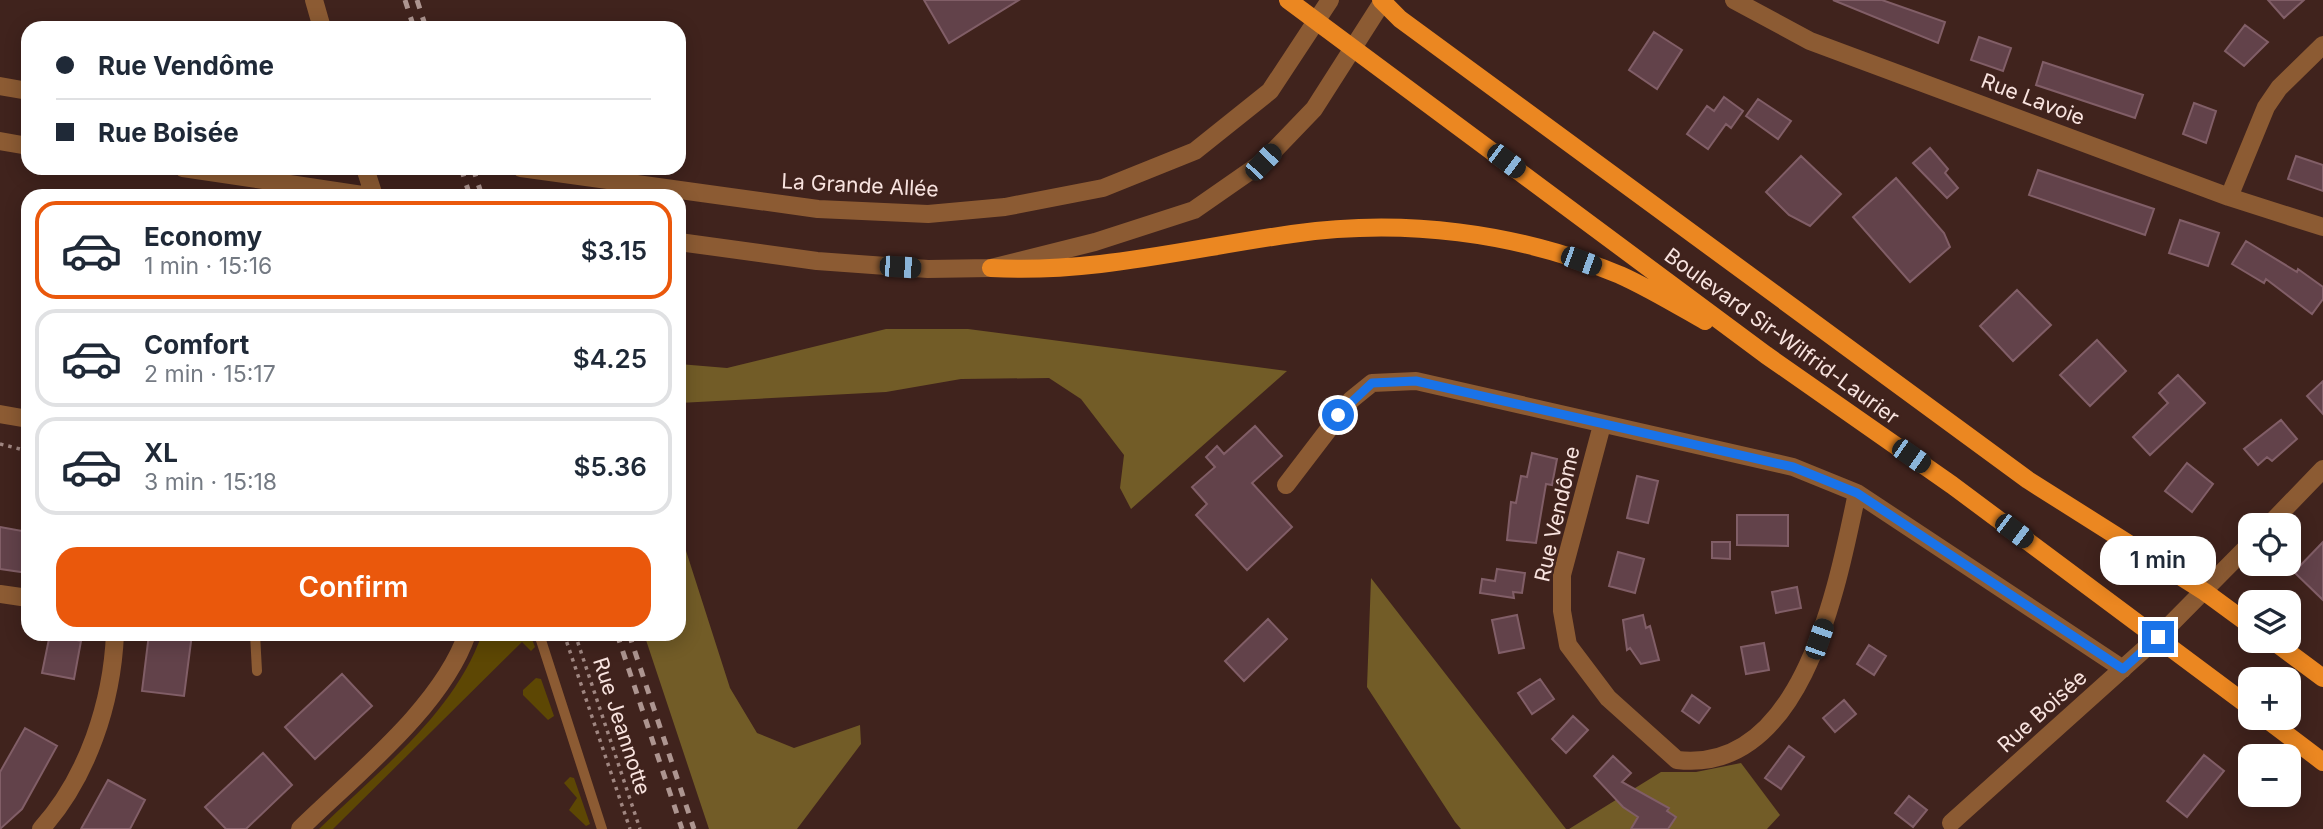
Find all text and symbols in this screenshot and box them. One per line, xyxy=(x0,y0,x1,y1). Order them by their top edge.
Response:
text: Rue Vendôme xyxy=(98,50,274,81)
street label: Rue Lavoie xyxy=(1978,68,2088,130)
text: Rue Boisée xyxy=(98,117,239,148)
car xyxy=(1241,140,1286,184)
car xyxy=(1483,140,1530,182)
street label: La Grande Allée xyxy=(781,168,939,202)
icon: car xyxy=(60,219,123,282)
text: Economy xyxy=(144,221,262,252)
text: $3.15 xyxy=(581,235,647,266)
street label: Boulevard Sir-Wilfrid-Laurier xyxy=(1660,242,1904,430)
car xyxy=(1558,244,1605,278)
text: 1 min · 15:16 xyxy=(144,252,272,280)
car xyxy=(879,255,922,279)
icon: car xyxy=(60,327,123,390)
text: Comfort xyxy=(144,329,249,360)
text: $4.25 xyxy=(573,343,647,374)
text: 2 min · 15:17 xyxy=(144,360,276,388)
route start xyxy=(1322,399,1354,431)
icon: car xyxy=(60,435,123,498)
car xyxy=(1888,435,1935,477)
text: XL xyxy=(144,437,178,468)
street label: Rue Vendôme xyxy=(1529,444,1585,584)
text: $5.36 xyxy=(574,451,647,482)
text: 3 min · 15:18 xyxy=(144,468,277,496)
car xyxy=(1991,510,2038,552)
map controls xyxy=(2238,513,2301,807)
button: locate xyxy=(2238,513,2301,576)
callout: 1 min xyxy=(2100,536,2216,584)
text: 1 min xyxy=(2130,546,2186,574)
button: Confirm xyxy=(56,547,651,627)
button: layers xyxy=(2238,590,2301,653)
car xyxy=(1803,616,1836,662)
route end xyxy=(2142,621,2174,653)
street label: Rue Jeannotte xyxy=(588,654,656,798)
street label: Rue Boisée xyxy=(1992,665,2092,757)
button: + xyxy=(2238,667,2301,730)
button: − xyxy=(2238,744,2301,807)

